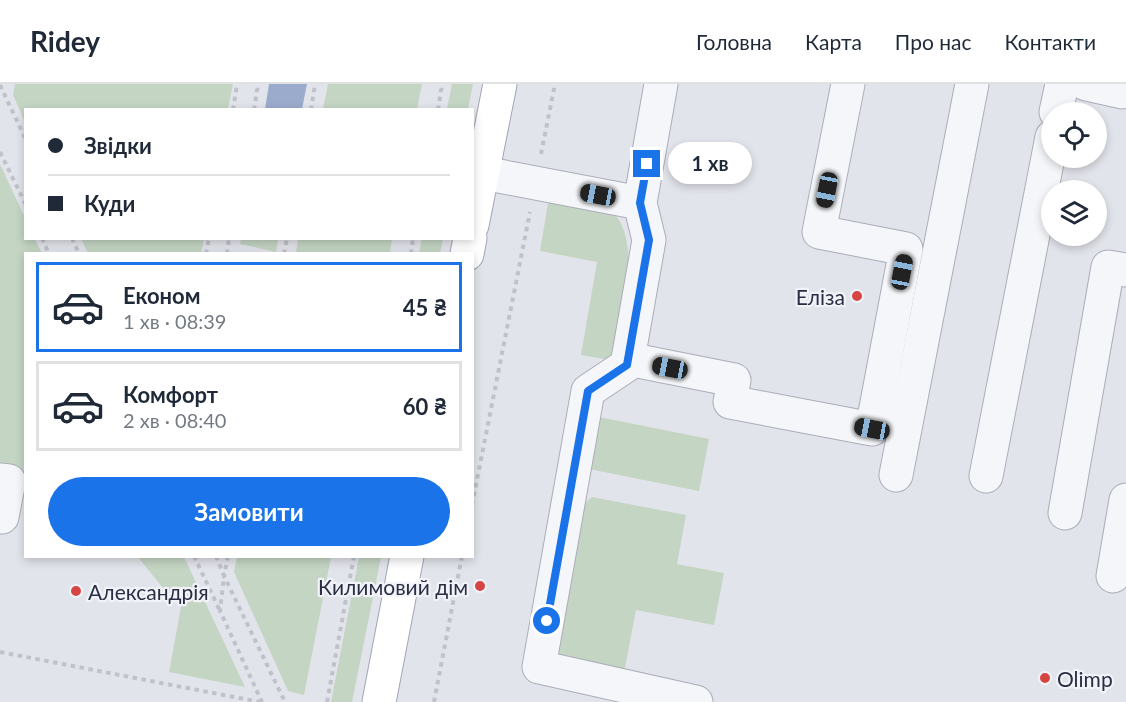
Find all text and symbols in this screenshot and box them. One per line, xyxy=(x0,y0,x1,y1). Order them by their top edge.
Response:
text: Ridey xyxy=(30,24,100,58)
text: Головна xyxy=(696,29,772,54)
text: Карта xyxy=(805,29,862,54)
text: Про нас xyxy=(895,29,971,54)
text: Контакти xyxy=(1004,29,1096,54)
map controls xyxy=(1041,102,1107,246)
button: locate xyxy=(1041,102,1107,168)
text: Звідки xyxy=(84,132,152,159)
callout: 1 хв xyxy=(668,143,752,185)
route end xyxy=(633,150,660,177)
text: 1 хв xyxy=(692,151,728,175)
car xyxy=(815,171,839,209)
button: layers xyxy=(1041,180,1107,246)
car xyxy=(579,183,617,207)
text: Куди xyxy=(84,190,135,217)
car xyxy=(890,253,914,291)
icon: car xyxy=(51,280,105,334)
text: Економ xyxy=(123,282,201,309)
place label: Еліза xyxy=(796,284,845,309)
marker: Еліза xyxy=(850,289,864,303)
text: 45 ₴ xyxy=(403,294,447,321)
text: 1 хв · 08:39 xyxy=(123,309,226,333)
car xyxy=(651,356,689,380)
icon: car xyxy=(51,379,105,433)
text: Комфорт xyxy=(123,381,218,408)
text: 60 ₴ xyxy=(403,393,447,420)
text: 2 хв · 08:40 xyxy=(123,408,226,432)
car xyxy=(853,417,891,441)
button: Замовити xyxy=(48,477,450,546)
place label: Килимовий дім xyxy=(318,574,468,599)
place label: Александрія xyxy=(88,579,209,604)
marker: Килимовий дім xyxy=(473,579,487,593)
marker: Александрія xyxy=(69,584,83,598)
route start xyxy=(533,607,560,634)
place label: Olіmp xyxy=(1057,666,1113,691)
marker: Olіmp xyxy=(1038,671,1052,685)

